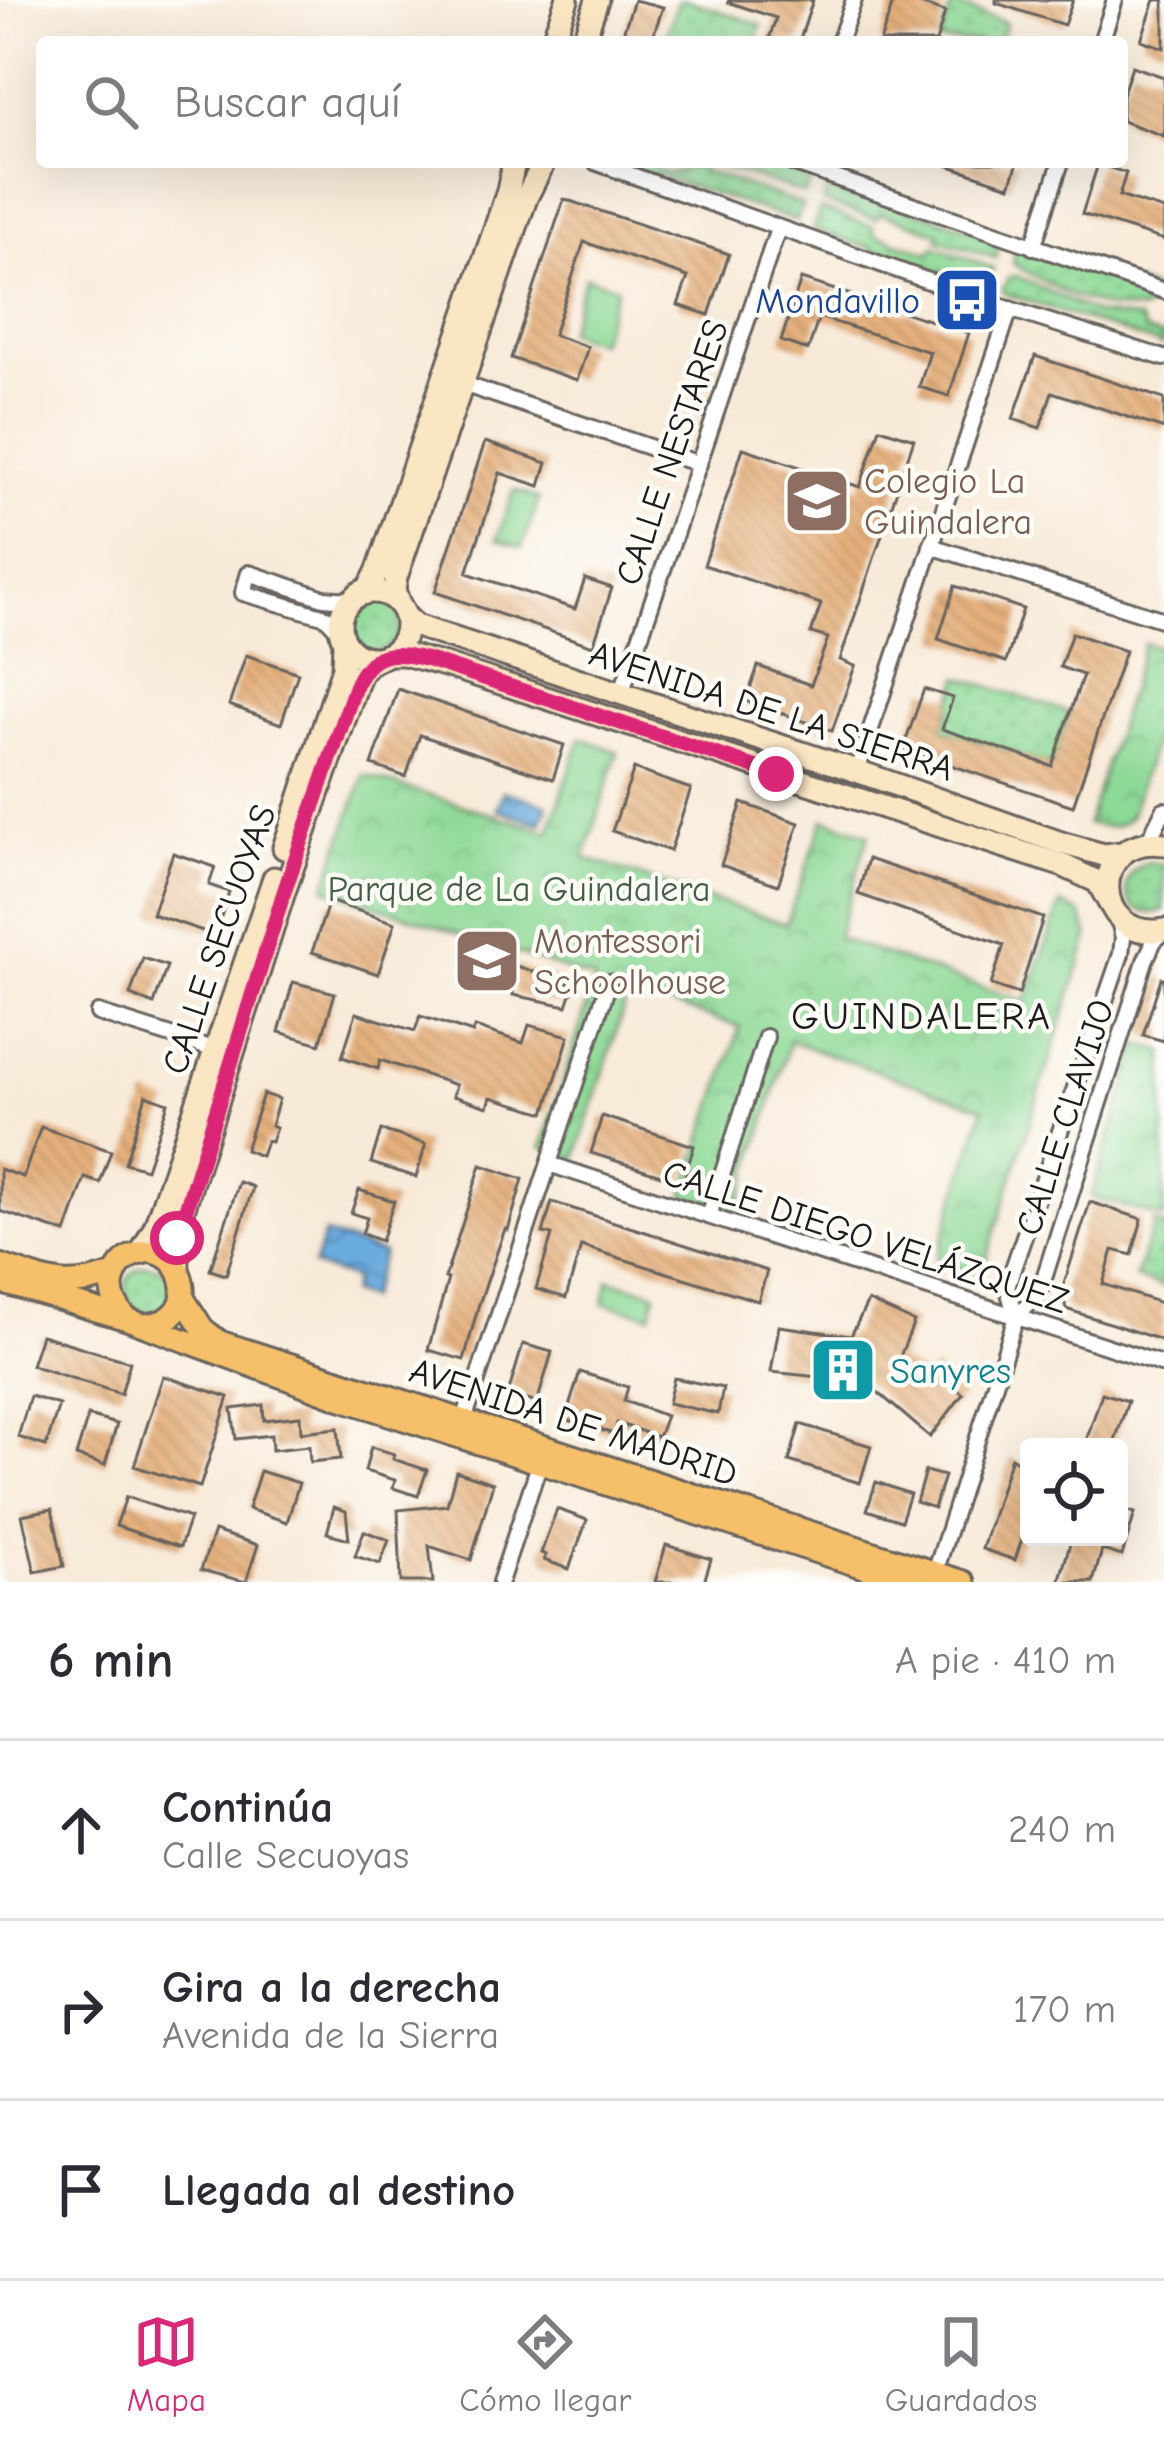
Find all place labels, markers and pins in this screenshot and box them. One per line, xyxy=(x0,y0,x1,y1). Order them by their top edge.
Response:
bus stop icon: Mondavillo xyxy=(932,265,1002,335)
place label: Mondavillo xyxy=(755,281,920,322)
place label: Colegio La Guindalera xyxy=(864,461,1032,543)
school or university icon: Colegio La Guindalera xyxy=(782,466,852,536)
place label: Montessori Schoolhouse xyxy=(534,921,726,1003)
school or university icon: Montessori Schoolhouse xyxy=(452,926,522,996)
building icon: Sanyres xyxy=(808,1335,878,1405)
place label: Sanyres xyxy=(890,1351,1011,1392)

